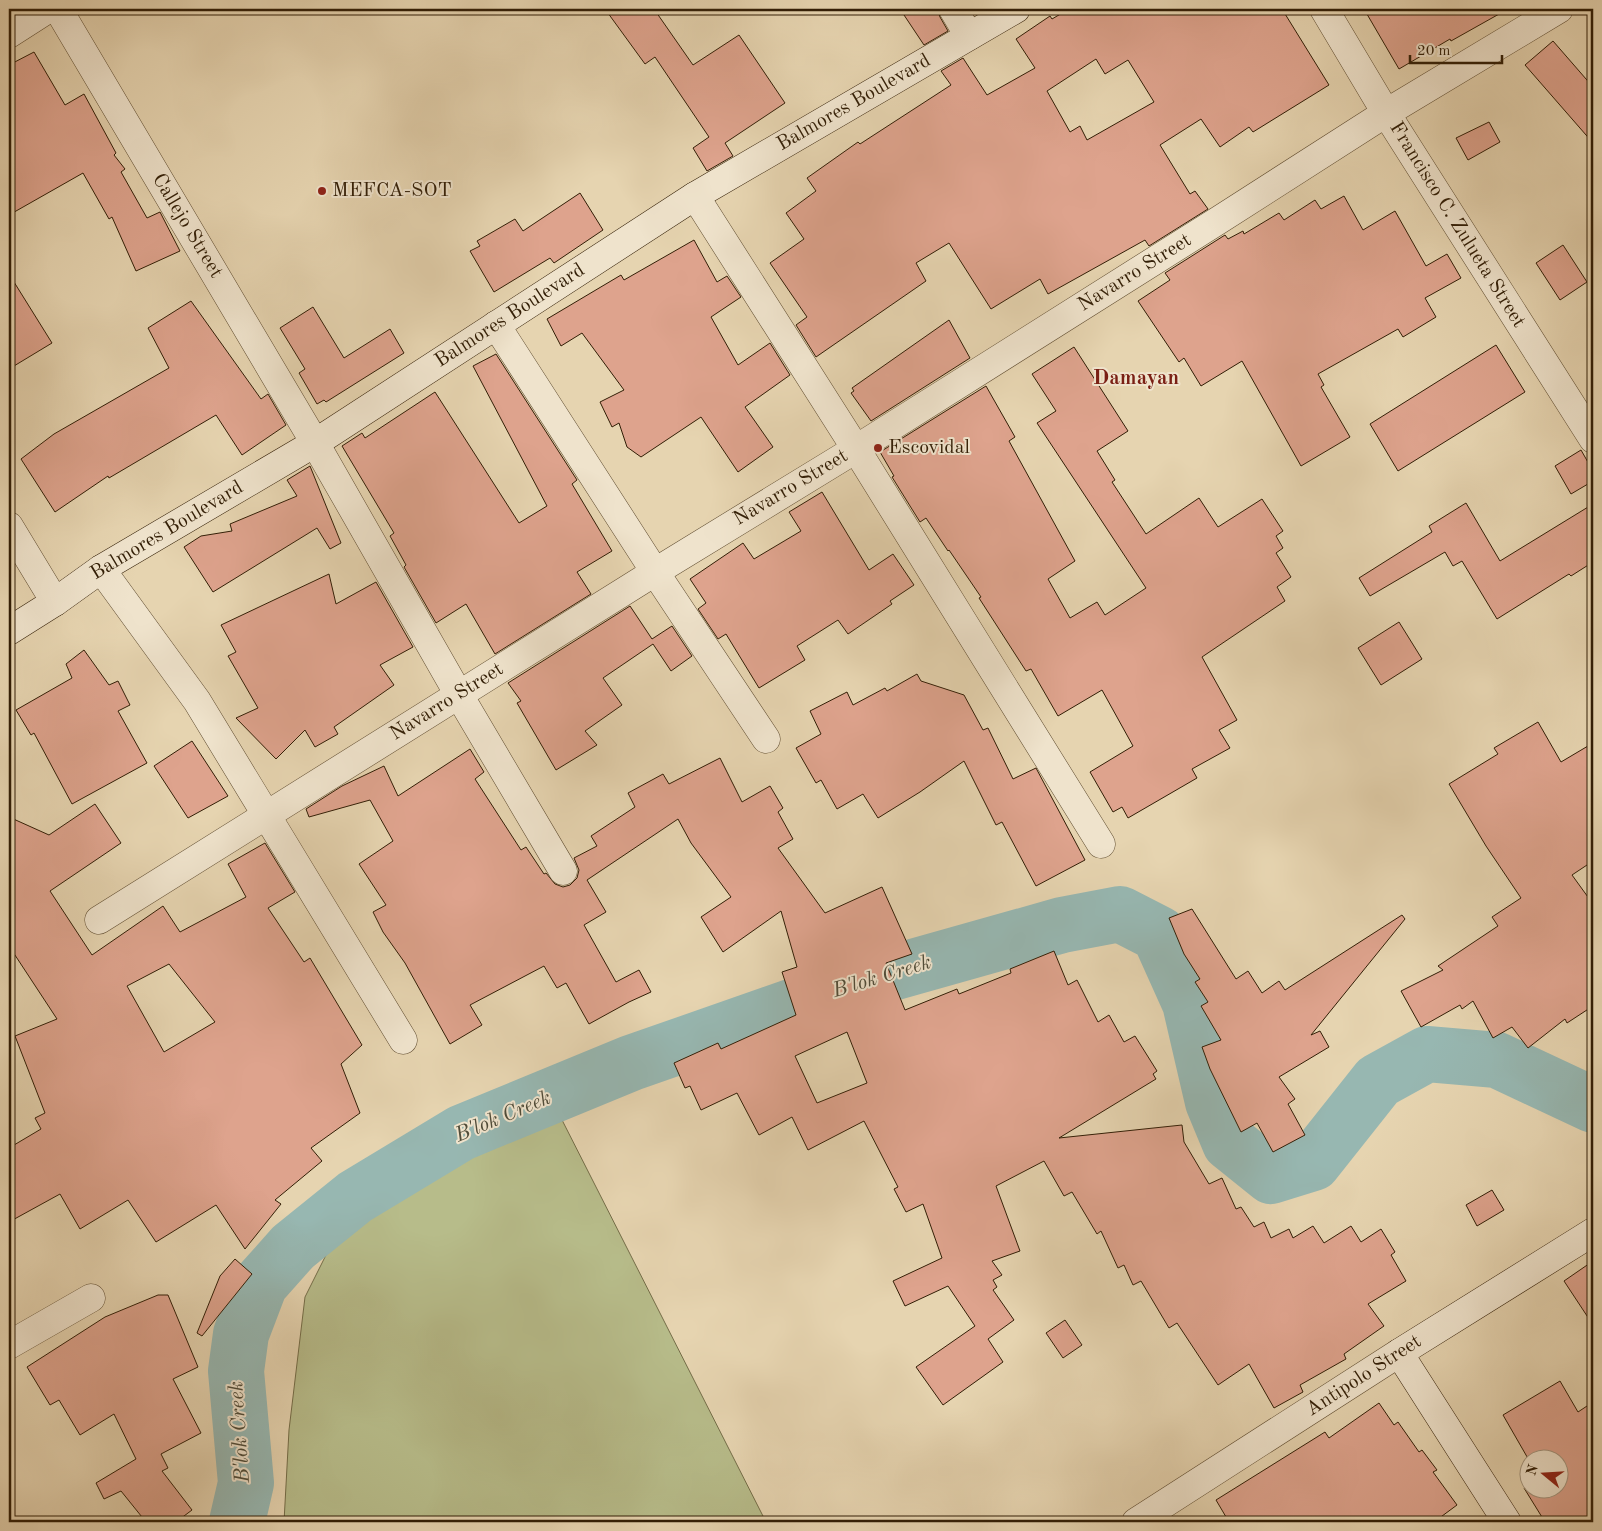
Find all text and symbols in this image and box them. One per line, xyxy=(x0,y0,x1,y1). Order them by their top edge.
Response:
scale bar xyxy=(1410,32,1502,64)
text: 20 m xyxy=(1417,44,1451,59)
street label: Balmores Boulevard xyxy=(774,51,934,155)
street label: Francisco C. Zulueta Street xyxy=(1385,119,1529,331)
street label: Callejo Street xyxy=(148,170,226,282)
place label: MEFCA-SOT xyxy=(332,181,452,201)
marker: MEFCA-SOT xyxy=(316,185,328,197)
street label: Navarro Street xyxy=(1075,230,1195,316)
street label: Balmores Boulevard xyxy=(432,260,588,372)
district label: Damayan xyxy=(1093,368,1179,389)
place label: Escovidal xyxy=(888,438,970,458)
marker: Escovidal xyxy=(872,442,884,454)
street label: Navarro Street xyxy=(730,446,852,530)
street label: Balmores Boulevard xyxy=(87,478,247,584)
street label: Navarro Street xyxy=(387,659,507,745)
water label: B'lok Creek xyxy=(829,952,934,1002)
water label: B'lok Creek xyxy=(451,1087,554,1147)
street label: Antipolo Street xyxy=(1303,1331,1425,1421)
water label: B'lok Creek xyxy=(226,1380,254,1485)
north arrow xyxy=(1520,1448,1570,1498)
text: N xyxy=(1524,1463,1541,1478)

